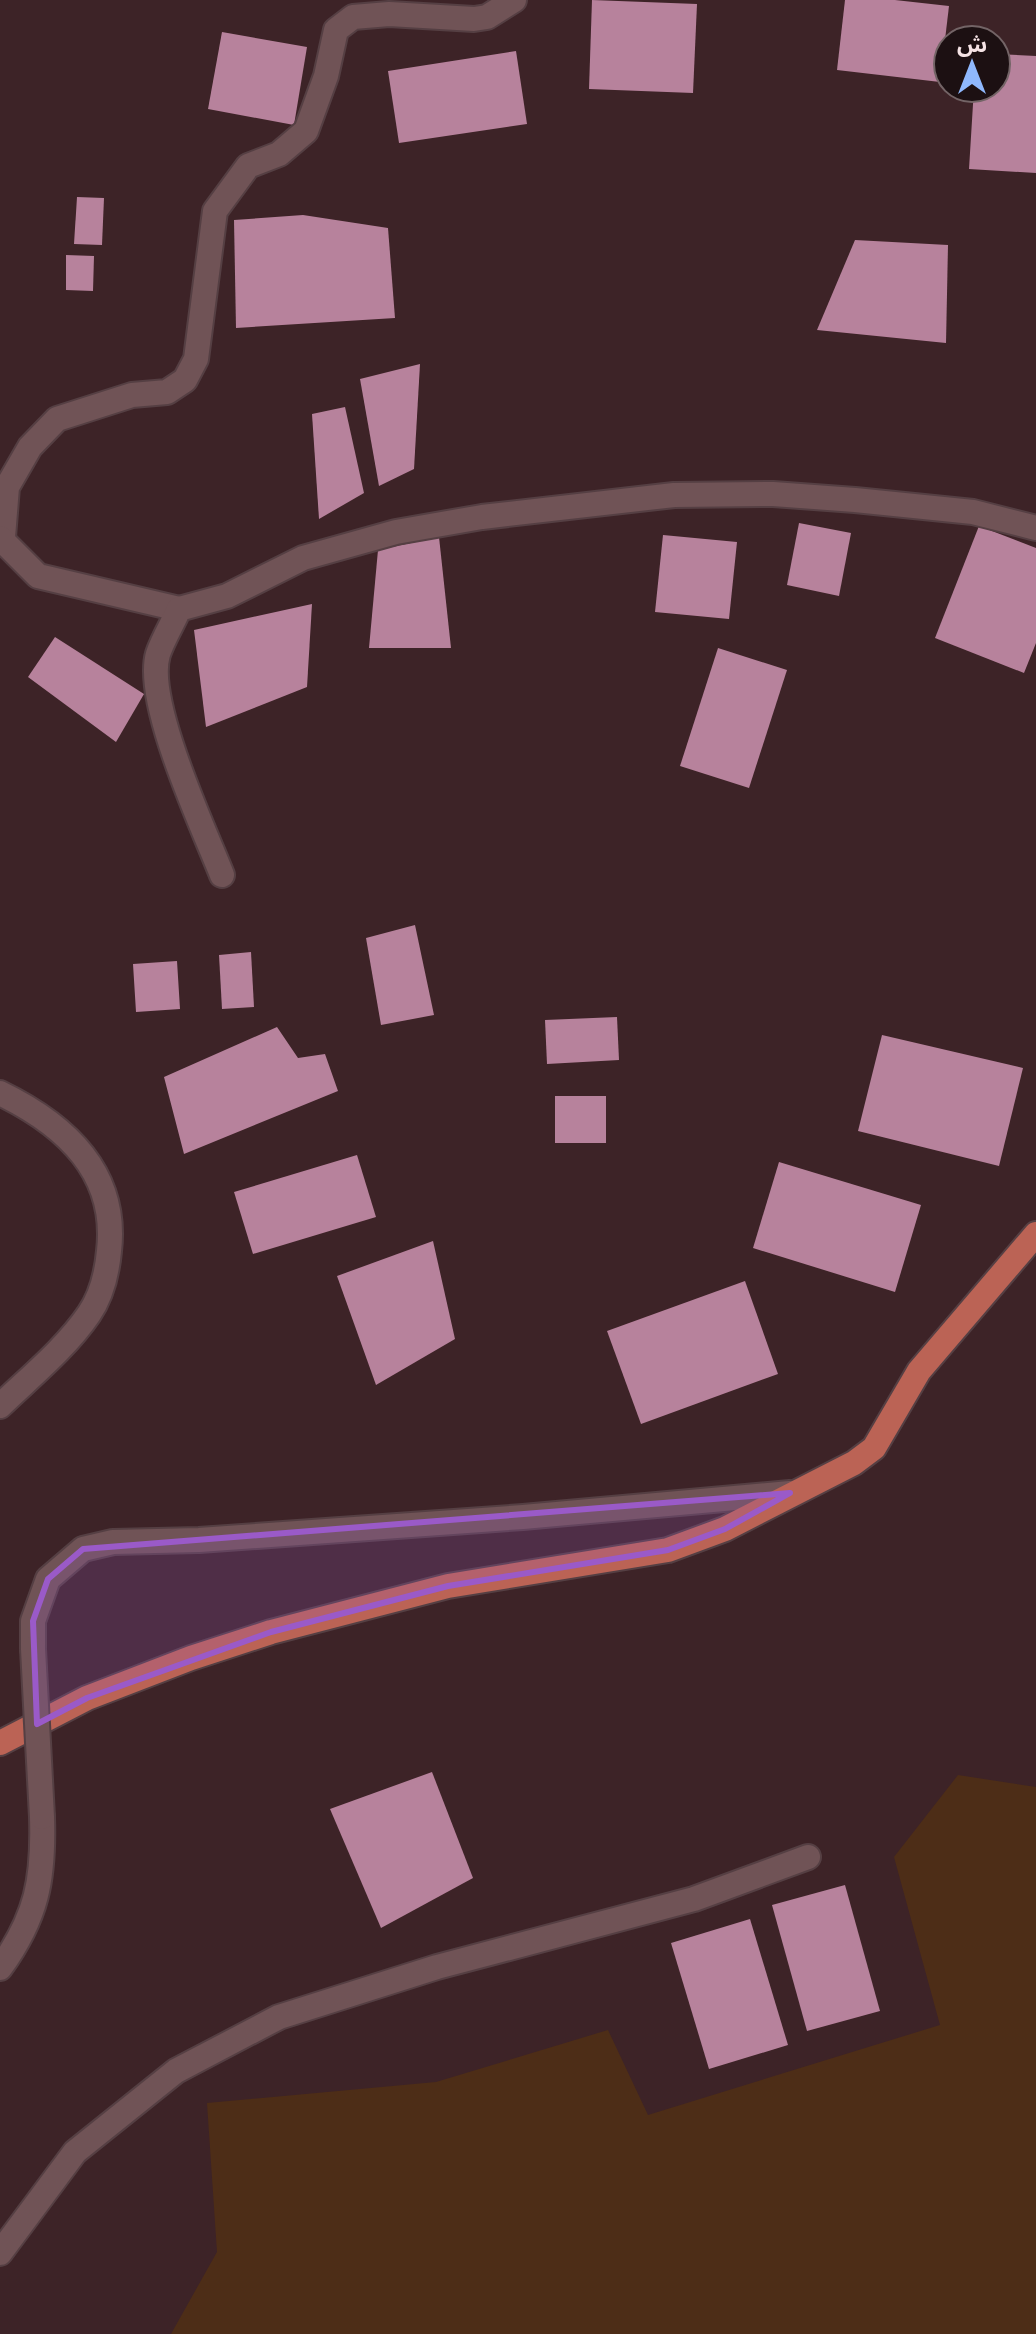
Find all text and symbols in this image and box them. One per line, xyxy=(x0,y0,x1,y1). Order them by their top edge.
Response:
north arrow xyxy=(932,24,1012,104)
text: ش xyxy=(957,30,987,58)

